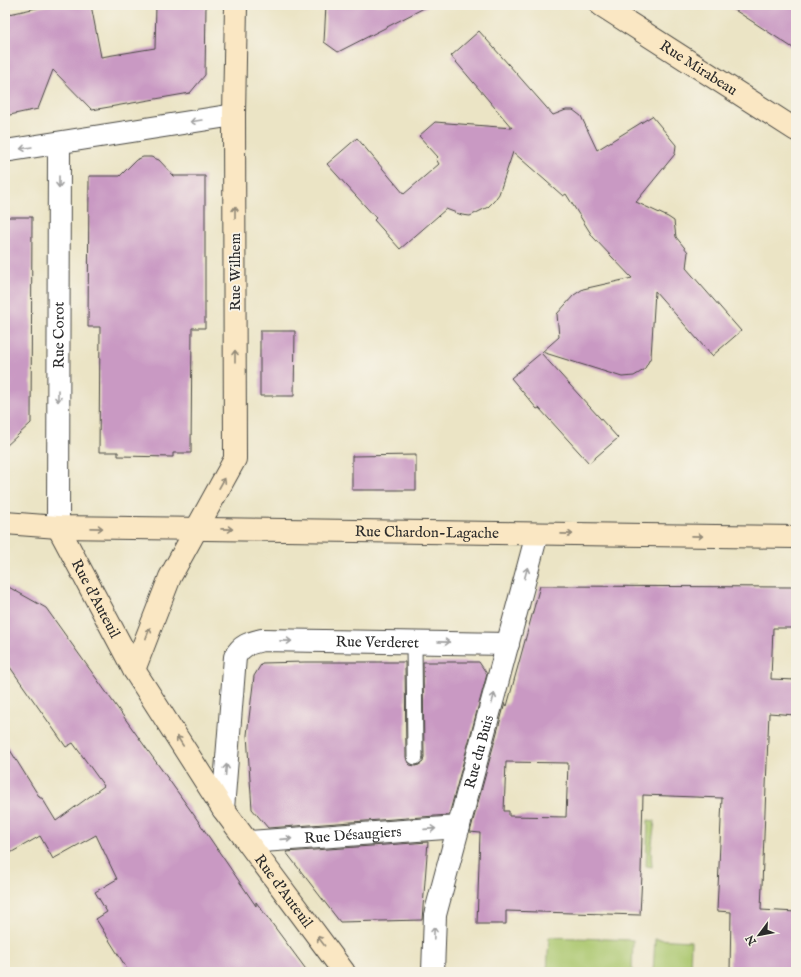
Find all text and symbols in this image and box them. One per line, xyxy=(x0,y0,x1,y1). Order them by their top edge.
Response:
street label: Rue Mirabeau xyxy=(656,36,741,100)
one-way arrow xyxy=(190,117,203,125)
one-way arrow xyxy=(20,144,33,152)
one-way arrow xyxy=(55,175,63,188)
one-way arrow xyxy=(231,206,239,219)
street label: Rue Wilhem xyxy=(226,233,245,311)
street label: Rue Corot xyxy=(49,302,68,368)
one-way arrow xyxy=(232,350,239,363)
one-way arrow xyxy=(54,389,62,402)
one-way arrow xyxy=(219,477,226,489)
street label: Rue Chardon-Lagache xyxy=(355,522,499,542)
one-way arrow xyxy=(90,524,103,531)
one-way arrow xyxy=(220,526,233,533)
one-way arrow xyxy=(560,530,573,538)
one-way arrow xyxy=(690,532,703,540)
street label: Rue d'Auteuil xyxy=(67,556,125,642)
one-way arrow xyxy=(523,567,530,580)
one-way arrow xyxy=(145,628,153,640)
street label: Rue Verderet xyxy=(336,632,419,652)
one-way arrow xyxy=(279,637,292,645)
one-way arrow xyxy=(437,639,450,646)
one-way arrow xyxy=(490,692,497,705)
street label: Rue du Buis xyxy=(460,713,498,791)
one-way arrow xyxy=(175,735,184,746)
one-way arrow xyxy=(223,764,230,777)
street label: Rue Désaugiers xyxy=(303,822,402,847)
one-way arrow xyxy=(423,826,436,833)
one-way arrow xyxy=(279,836,292,843)
street label: Rue d'Auteuil xyxy=(250,850,318,932)
north arrow xyxy=(739,915,779,955)
one-way arrow xyxy=(430,927,438,940)
text: N xyxy=(743,932,760,948)
one-way arrow xyxy=(317,935,325,946)

